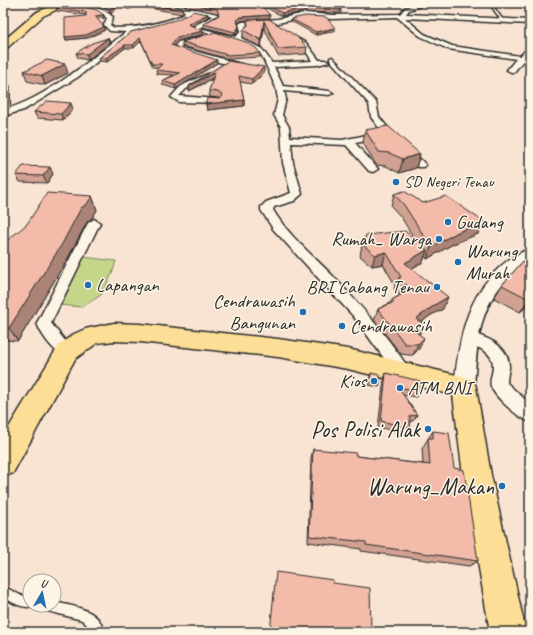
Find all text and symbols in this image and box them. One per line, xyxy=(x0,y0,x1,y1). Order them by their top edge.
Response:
place label: SD Negeri Tenau xyxy=(404,172,495,192)
marker: SD Negeri Tenau xyxy=(391,177,401,187)
place label: Gudang xyxy=(456,210,504,234)
marker: Gudang xyxy=(443,217,453,227)
place label: Rumah_ Warga xyxy=(331,227,432,251)
marker: Rumah_ Warga xyxy=(434,234,444,244)
place label: Warung Murah xyxy=(466,239,518,285)
marker: Warung Murah xyxy=(453,257,463,267)
place label: Lapangan xyxy=(96,273,159,297)
place label: BRI Cabang Tenau xyxy=(307,275,431,299)
marker: Lapangan xyxy=(83,280,93,290)
marker: BRI Cabang Tenau xyxy=(432,282,442,292)
place label: Cendrawasih Bangunan xyxy=(213,289,295,335)
marker: Cendrawasih Bangunan xyxy=(298,307,308,317)
place label: Cendrawasih xyxy=(350,314,432,338)
marker: Cendrawasih xyxy=(337,321,347,331)
place label: Kios xyxy=(340,369,369,393)
marker: Kios xyxy=(369,376,379,386)
place label: ATM BNI xyxy=(408,376,476,400)
marker: ATM BNI xyxy=(395,383,405,393)
place label: Pos Polisi Alak xyxy=(311,415,422,444)
marker: Pos Polisi Alak xyxy=(423,424,433,434)
place label: Warung_Makan xyxy=(367,472,495,501)
marker: Warung_Makan xyxy=(497,481,507,491)
north arrow xyxy=(22,573,62,613)
text: U xyxy=(40,576,50,591)

